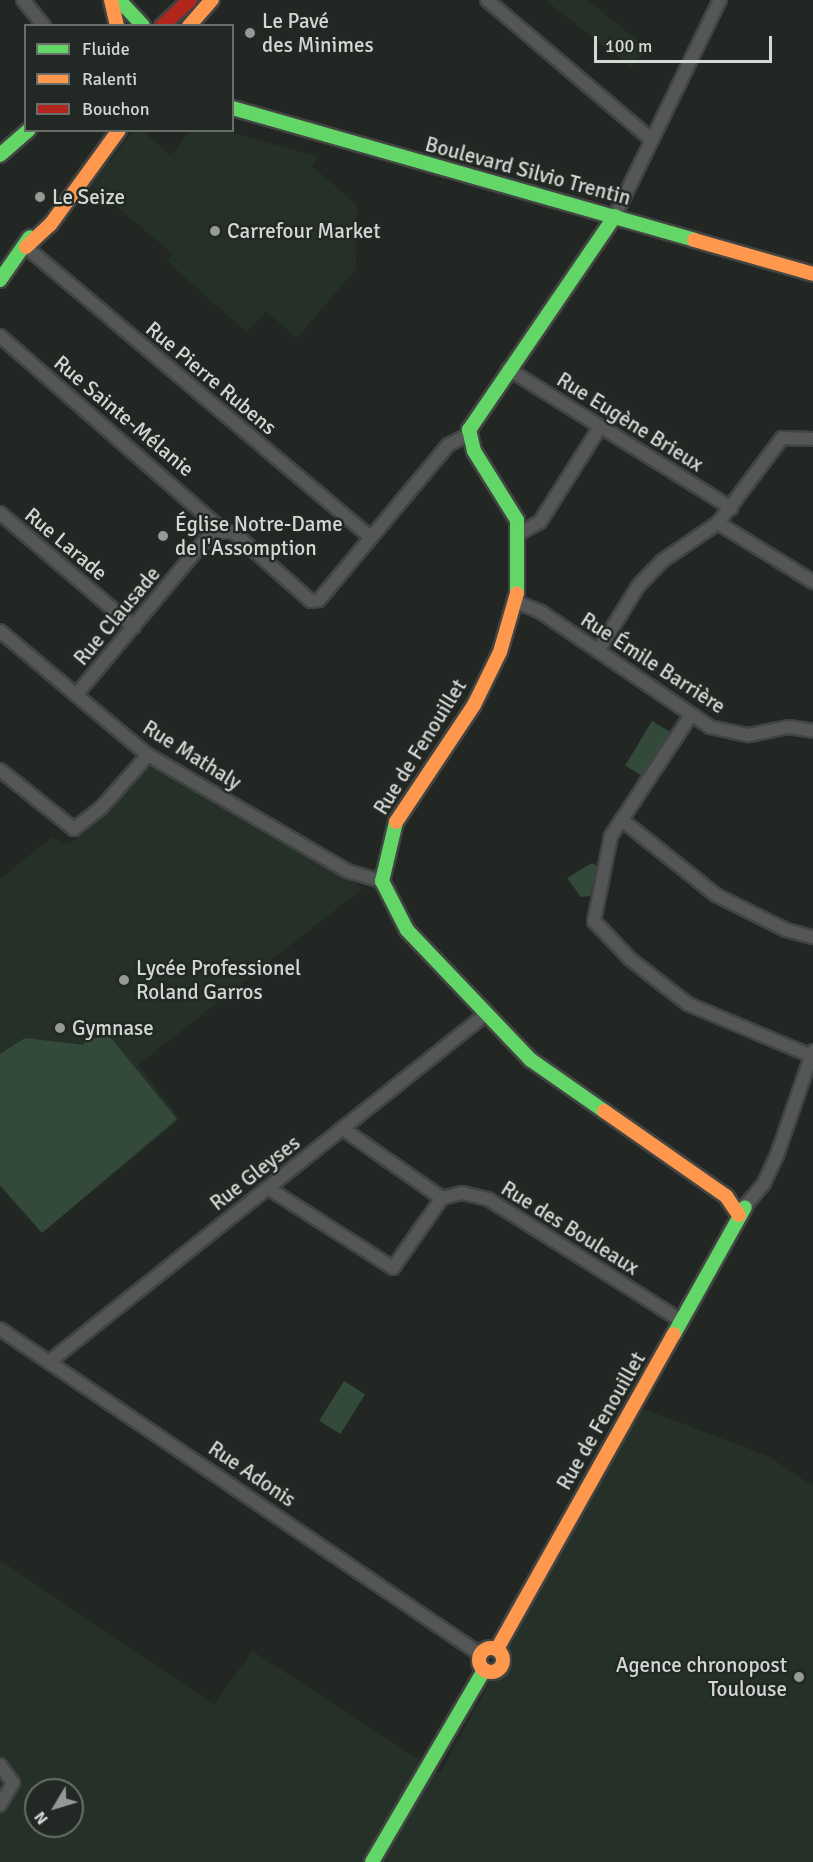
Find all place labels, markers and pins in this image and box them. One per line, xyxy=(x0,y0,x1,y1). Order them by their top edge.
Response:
place label: Le Pavé des Minimes xyxy=(262,8,374,58)
marker: Le Pavé des Minimes xyxy=(243,26,257,40)
place label: Le Seize xyxy=(52,184,125,210)
marker: Le Seize xyxy=(33,190,47,204)
place label: Carrefour Market xyxy=(227,218,381,244)
marker: Carrefour Market xyxy=(208,224,222,238)
place label: Église Notre-Dame de l'Assomption xyxy=(175,511,343,561)
marker: Église Notre-Dame de l'Assomption xyxy=(156,529,170,543)
place label: Lycée Professionel Roland Garros xyxy=(136,955,301,1005)
marker: Lycée Professionel Roland Garros xyxy=(117,973,131,987)
place label: Gymnase xyxy=(72,1015,154,1041)
marker: Gymnase xyxy=(53,1021,67,1035)
place label: Agence chronopost Toulouse xyxy=(616,1652,787,1702)
marker: Agence chronopost Toulouse xyxy=(792,1670,806,1684)

